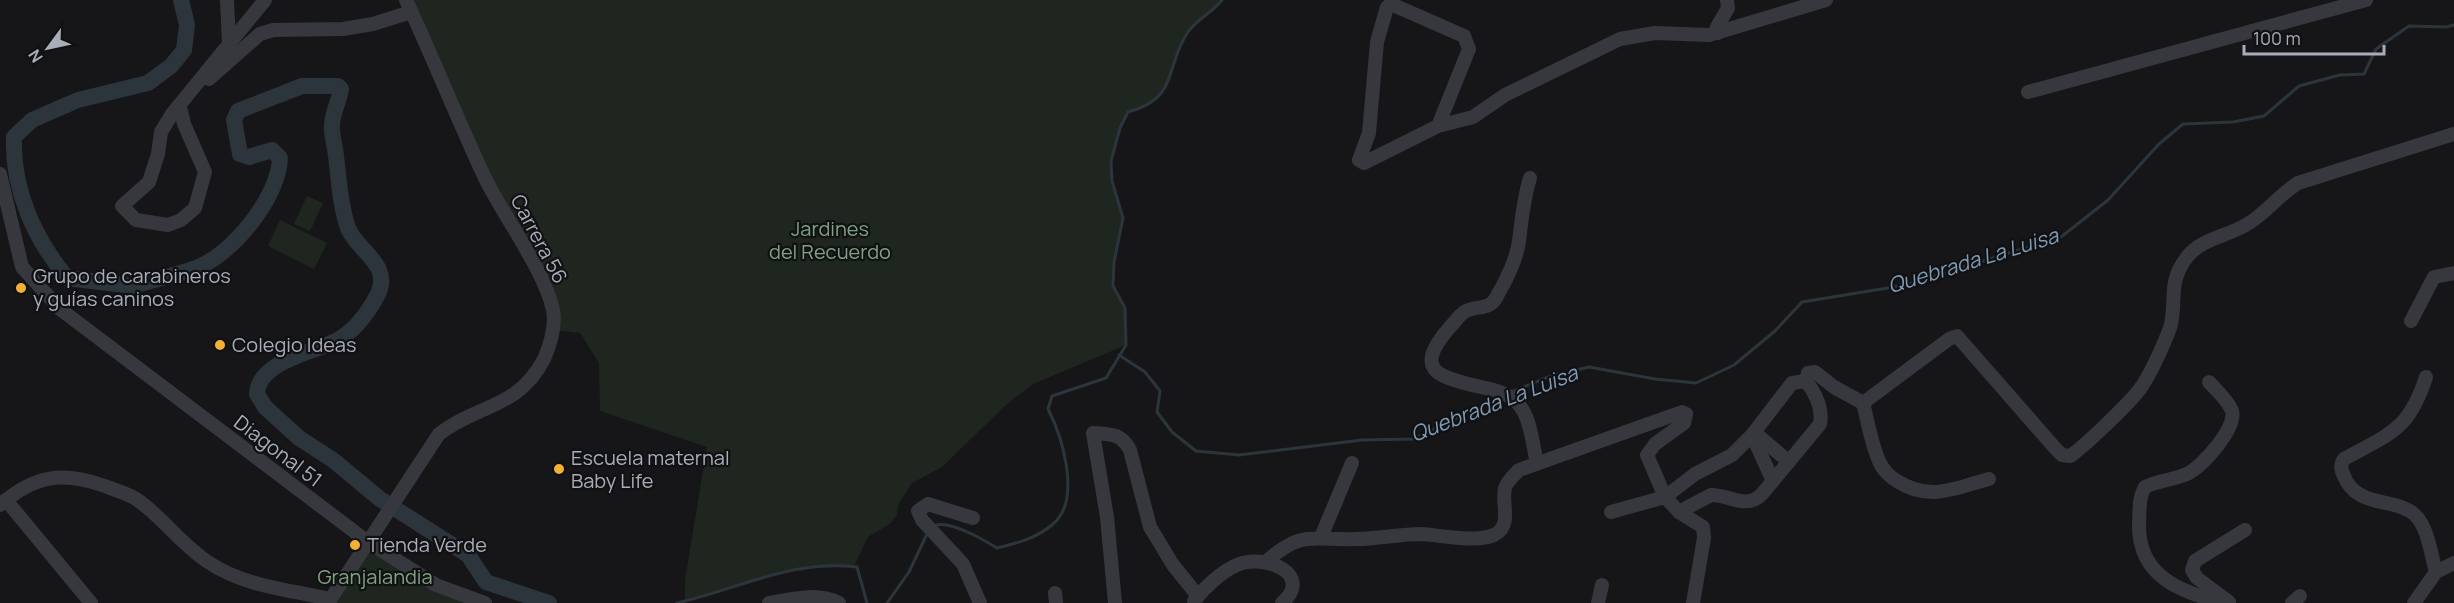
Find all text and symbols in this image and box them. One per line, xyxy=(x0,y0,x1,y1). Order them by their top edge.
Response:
north arrow xyxy=(18,18,78,78)
scale bar xyxy=(2244,18,2384,56)
text: 100 m xyxy=(2253,26,2301,50)
text: N xyxy=(23,45,48,67)
street label: Carrera 56 xyxy=(505,190,574,288)
park label: Jardines del Recuerdo xyxy=(769,215,891,265)
water label: Quebrada La Luisa xyxy=(1884,220,2063,299)
place label: Grupo de carabineros y guías caninos xyxy=(33,262,231,312)
marker: Grupo de carabineros y guías caninos xyxy=(14,281,28,295)
place label: Colegio Ideas xyxy=(232,331,356,358)
marker: Colegio Ideas xyxy=(213,338,227,352)
water label: Quebrada La Luisa xyxy=(1406,358,1582,448)
street label: Diagonal 51 xyxy=(229,409,328,493)
place label: Escuela maternal Baby Life xyxy=(571,444,730,494)
marker: Escuela maternal Baby Life xyxy=(552,462,566,476)
place label: Tienda Verde xyxy=(367,531,487,558)
marker: Tienda Verde xyxy=(348,538,362,552)
park label: Granjalandia xyxy=(317,563,433,590)

